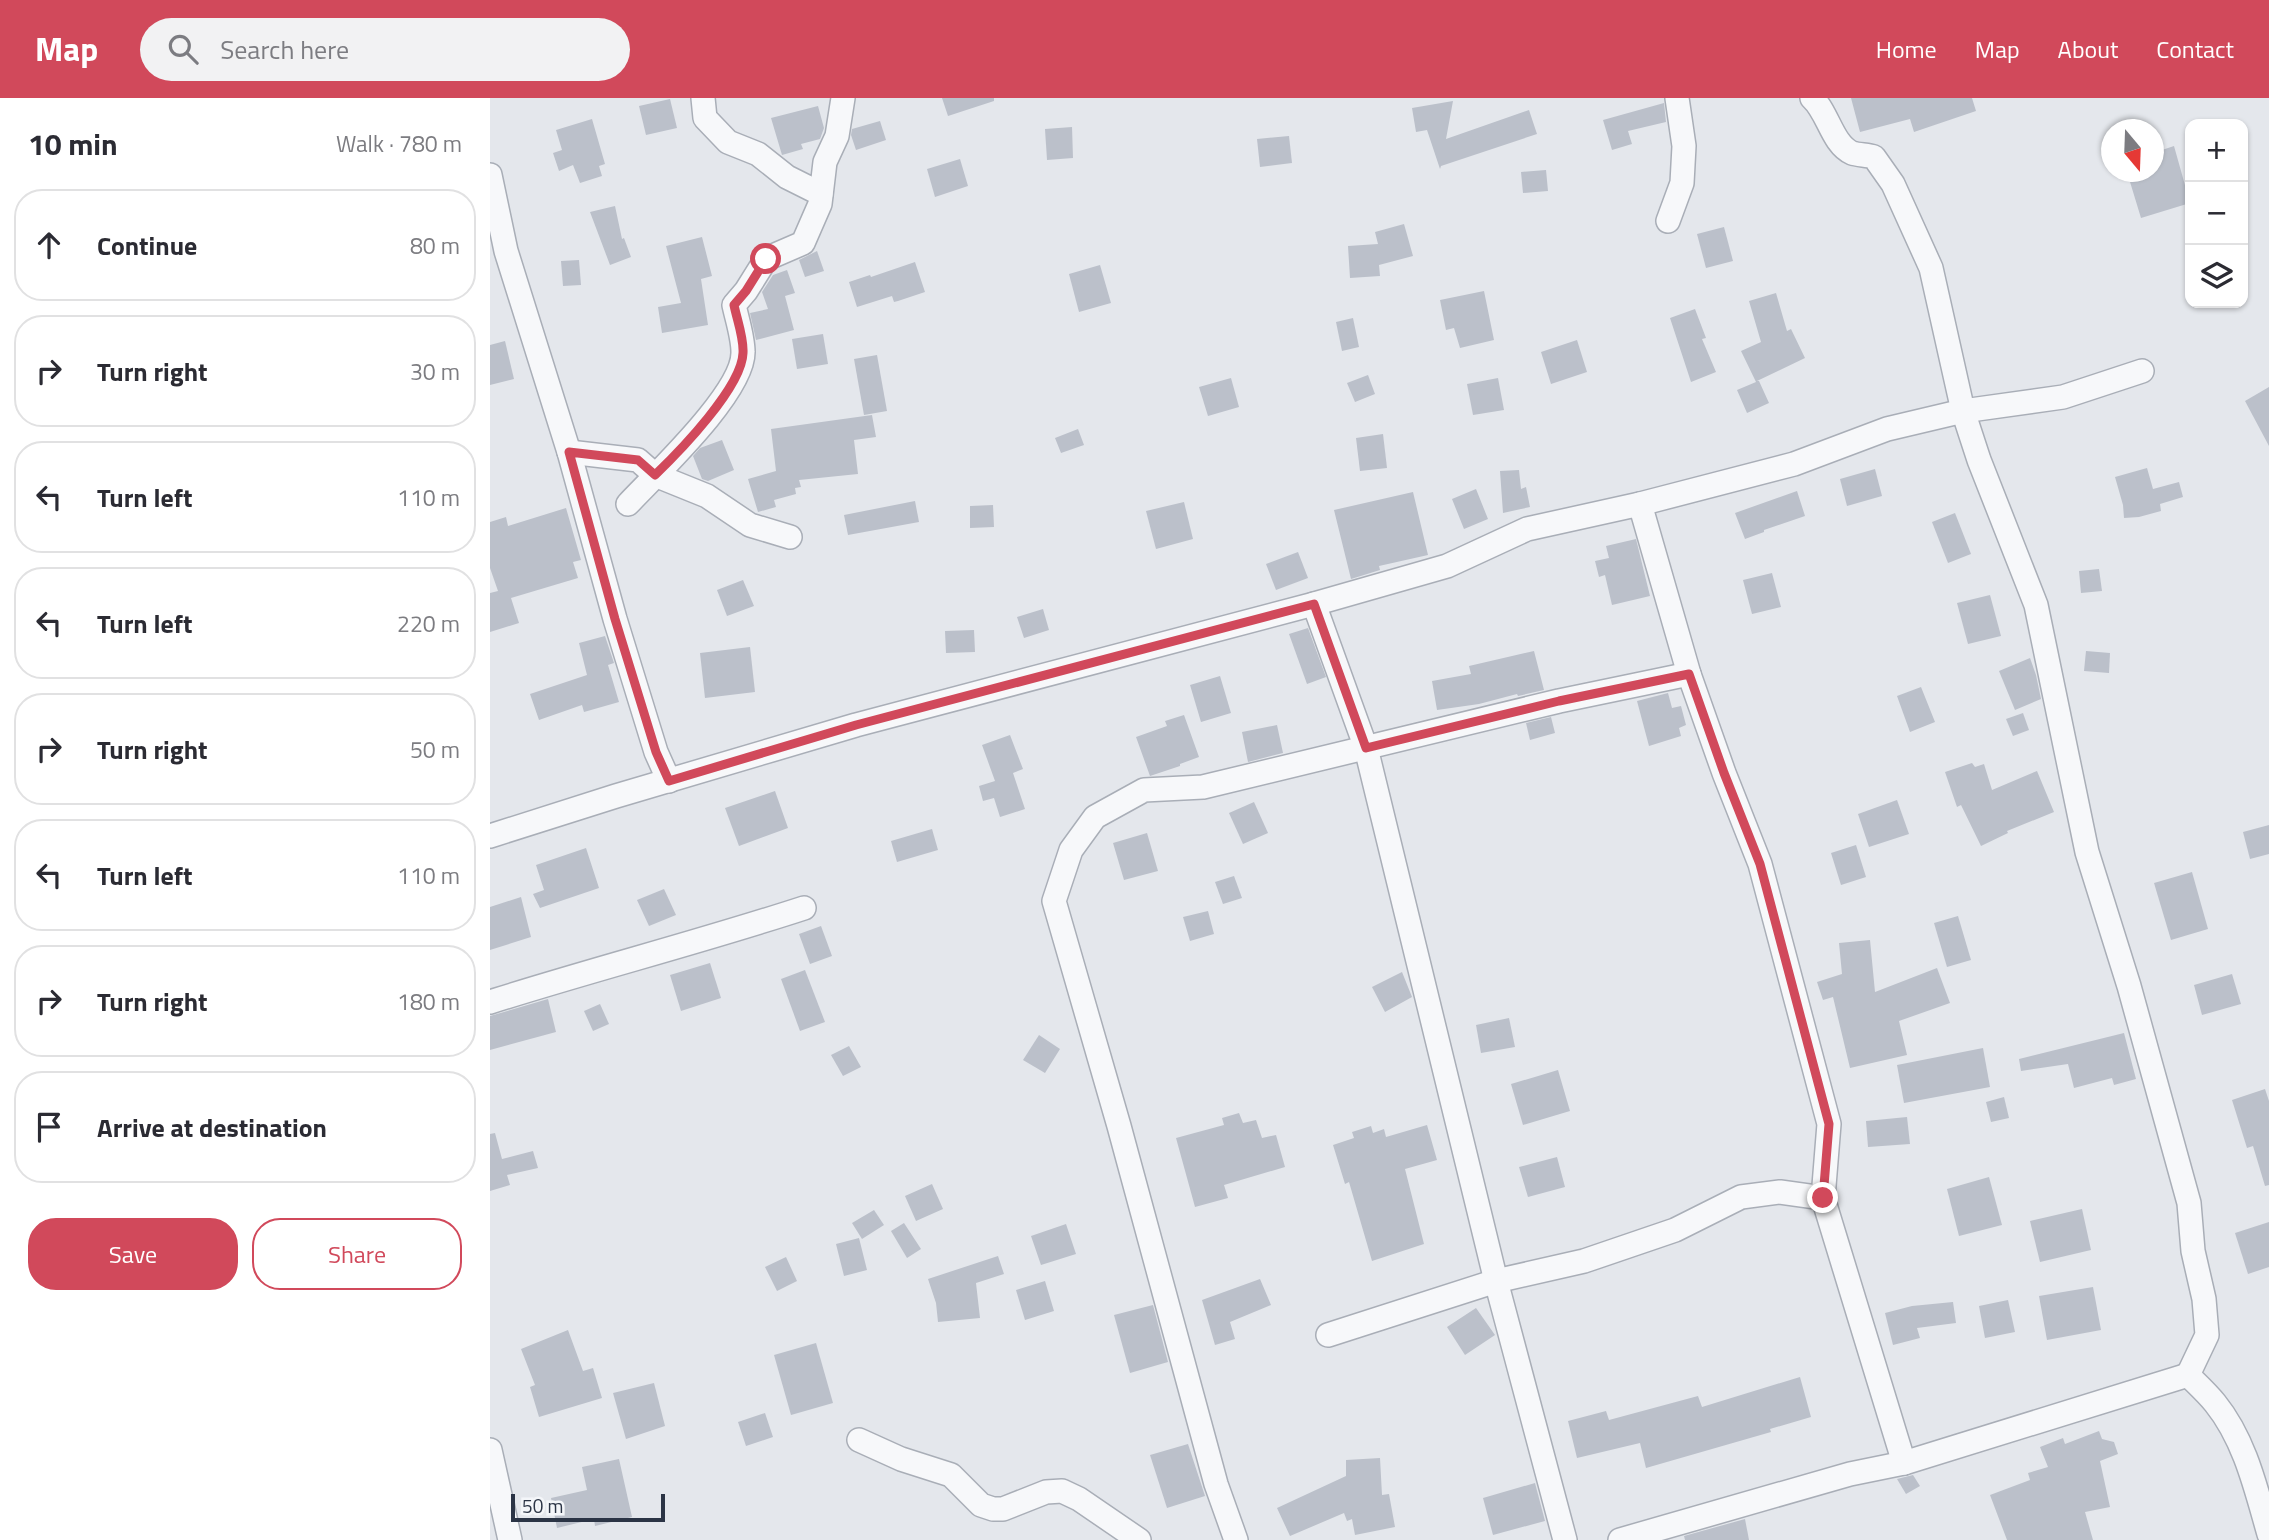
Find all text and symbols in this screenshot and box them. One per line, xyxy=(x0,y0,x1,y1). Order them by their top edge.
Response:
search box xyxy=(140,18,630,81)
text: Map xyxy=(35,24,98,74)
icon: search xyxy=(164,30,202,68)
text: Search here xyxy=(220,30,349,69)
text: Home xyxy=(1876,31,1937,67)
text: Map xyxy=(1975,31,2020,67)
text: About xyxy=(2058,31,2118,67)
text: Contact xyxy=(2156,31,2234,67)
north arrow xyxy=(2101,119,2164,182)
map controls xyxy=(2185,119,2248,308)
button: + xyxy=(2185,119,2248,182)
text: 10 min xyxy=(28,121,118,167)
text: Walk · 780 m xyxy=(336,126,462,161)
button: − xyxy=(2185,182,2248,245)
icon: ahead xyxy=(30,226,68,264)
text: Continue xyxy=(97,226,197,265)
text: 80 m xyxy=(410,228,460,263)
route start xyxy=(750,243,781,274)
button: layers xyxy=(2185,245,2248,308)
icon: right xyxy=(30,352,68,390)
text: Turn right xyxy=(97,352,208,391)
text: 30 m xyxy=(410,354,460,389)
icon: left xyxy=(30,478,68,516)
text: Turn left xyxy=(97,478,192,517)
text: 110 m xyxy=(397,480,460,515)
icon: left xyxy=(30,604,68,642)
text: Turn left xyxy=(97,604,192,643)
text: 220 m xyxy=(397,606,460,641)
icon: right xyxy=(30,730,68,768)
text: Turn right xyxy=(97,730,208,769)
text: 50 m xyxy=(410,732,460,767)
icon: left xyxy=(30,856,68,894)
text: Turn left xyxy=(97,856,192,895)
text: 110 m xyxy=(397,858,460,893)
icon: right xyxy=(30,982,68,1020)
text: Turn right xyxy=(97,982,208,1021)
text: 180 m xyxy=(397,984,460,1019)
icon: arrive xyxy=(30,1108,68,1146)
text: Arrive at destination xyxy=(97,1108,327,1147)
route end xyxy=(1807,1182,1838,1213)
button: Save xyxy=(28,1218,238,1290)
button: Share xyxy=(252,1218,462,1290)
scale bar xyxy=(511,1491,665,1523)
text: 50 m xyxy=(522,1491,563,1520)

